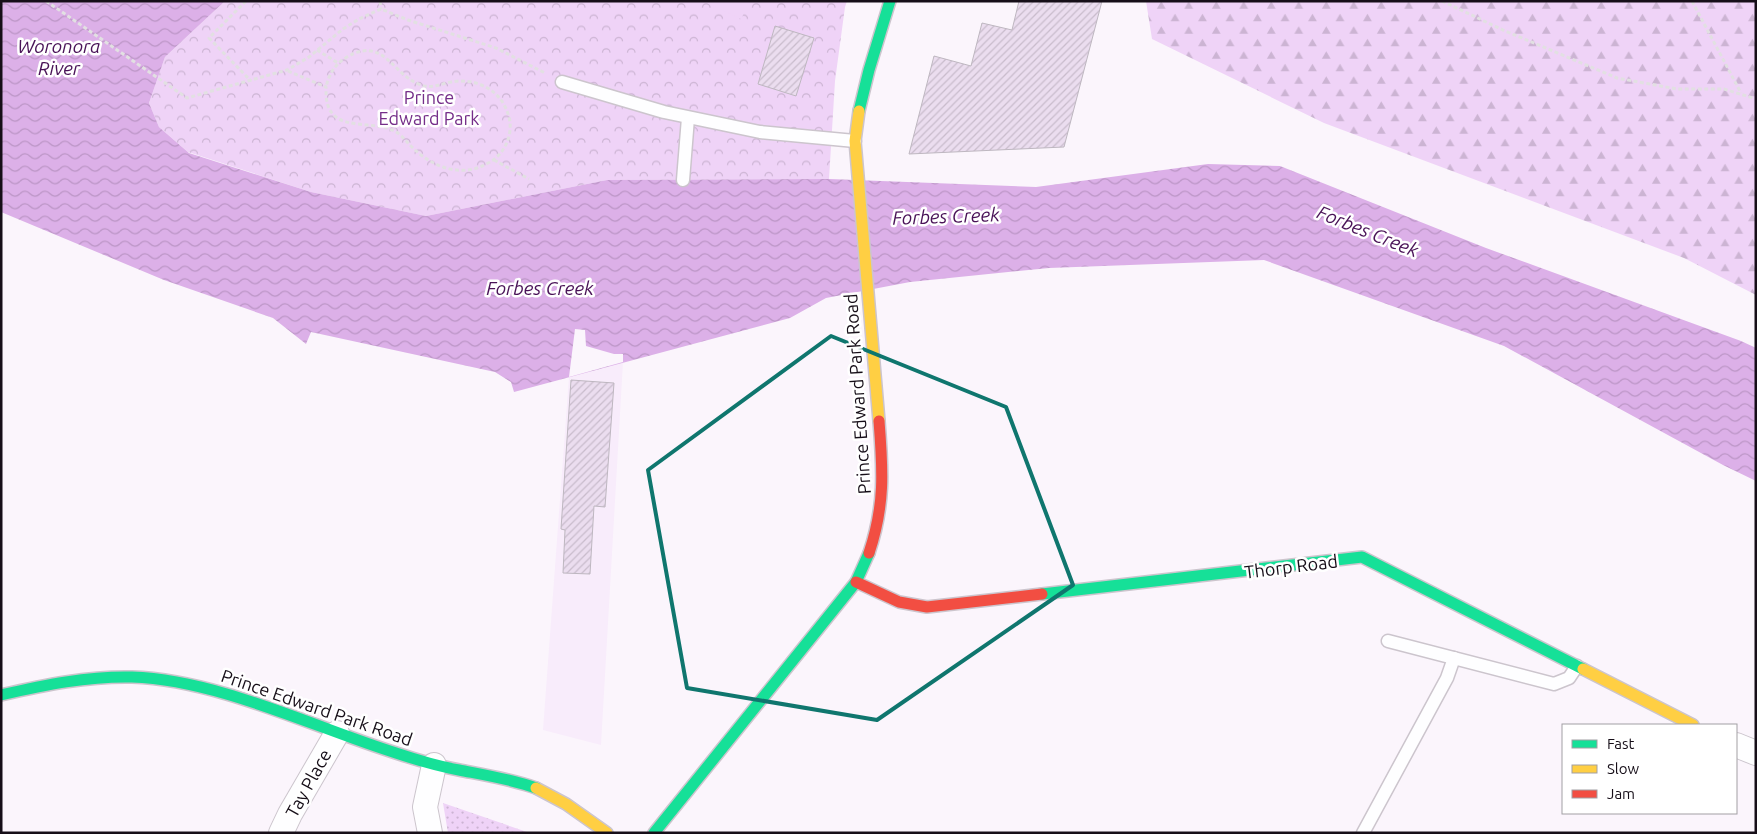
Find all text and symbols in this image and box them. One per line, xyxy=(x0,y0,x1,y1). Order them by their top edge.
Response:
water label: Woronora River xyxy=(18,35,100,79)
park label: Prince Edward Park xyxy=(379,87,479,128)
water label: Forbes Creek xyxy=(1314,201,1422,261)
water label: Forbes Creek xyxy=(892,203,1000,229)
water label: Forbes Creek xyxy=(486,277,594,299)
street label: Prince Edward Park Road xyxy=(840,293,874,495)
street label: Thorp Road xyxy=(1243,550,1339,582)
street label: Prince Edward Park Road xyxy=(219,665,415,749)
legend xyxy=(1562,724,1737,814)
text: Fast xyxy=(1607,735,1635,752)
street label: Tay Place xyxy=(281,746,335,820)
text: Slow xyxy=(1607,760,1640,777)
text: Jam xyxy=(1607,785,1635,802)

